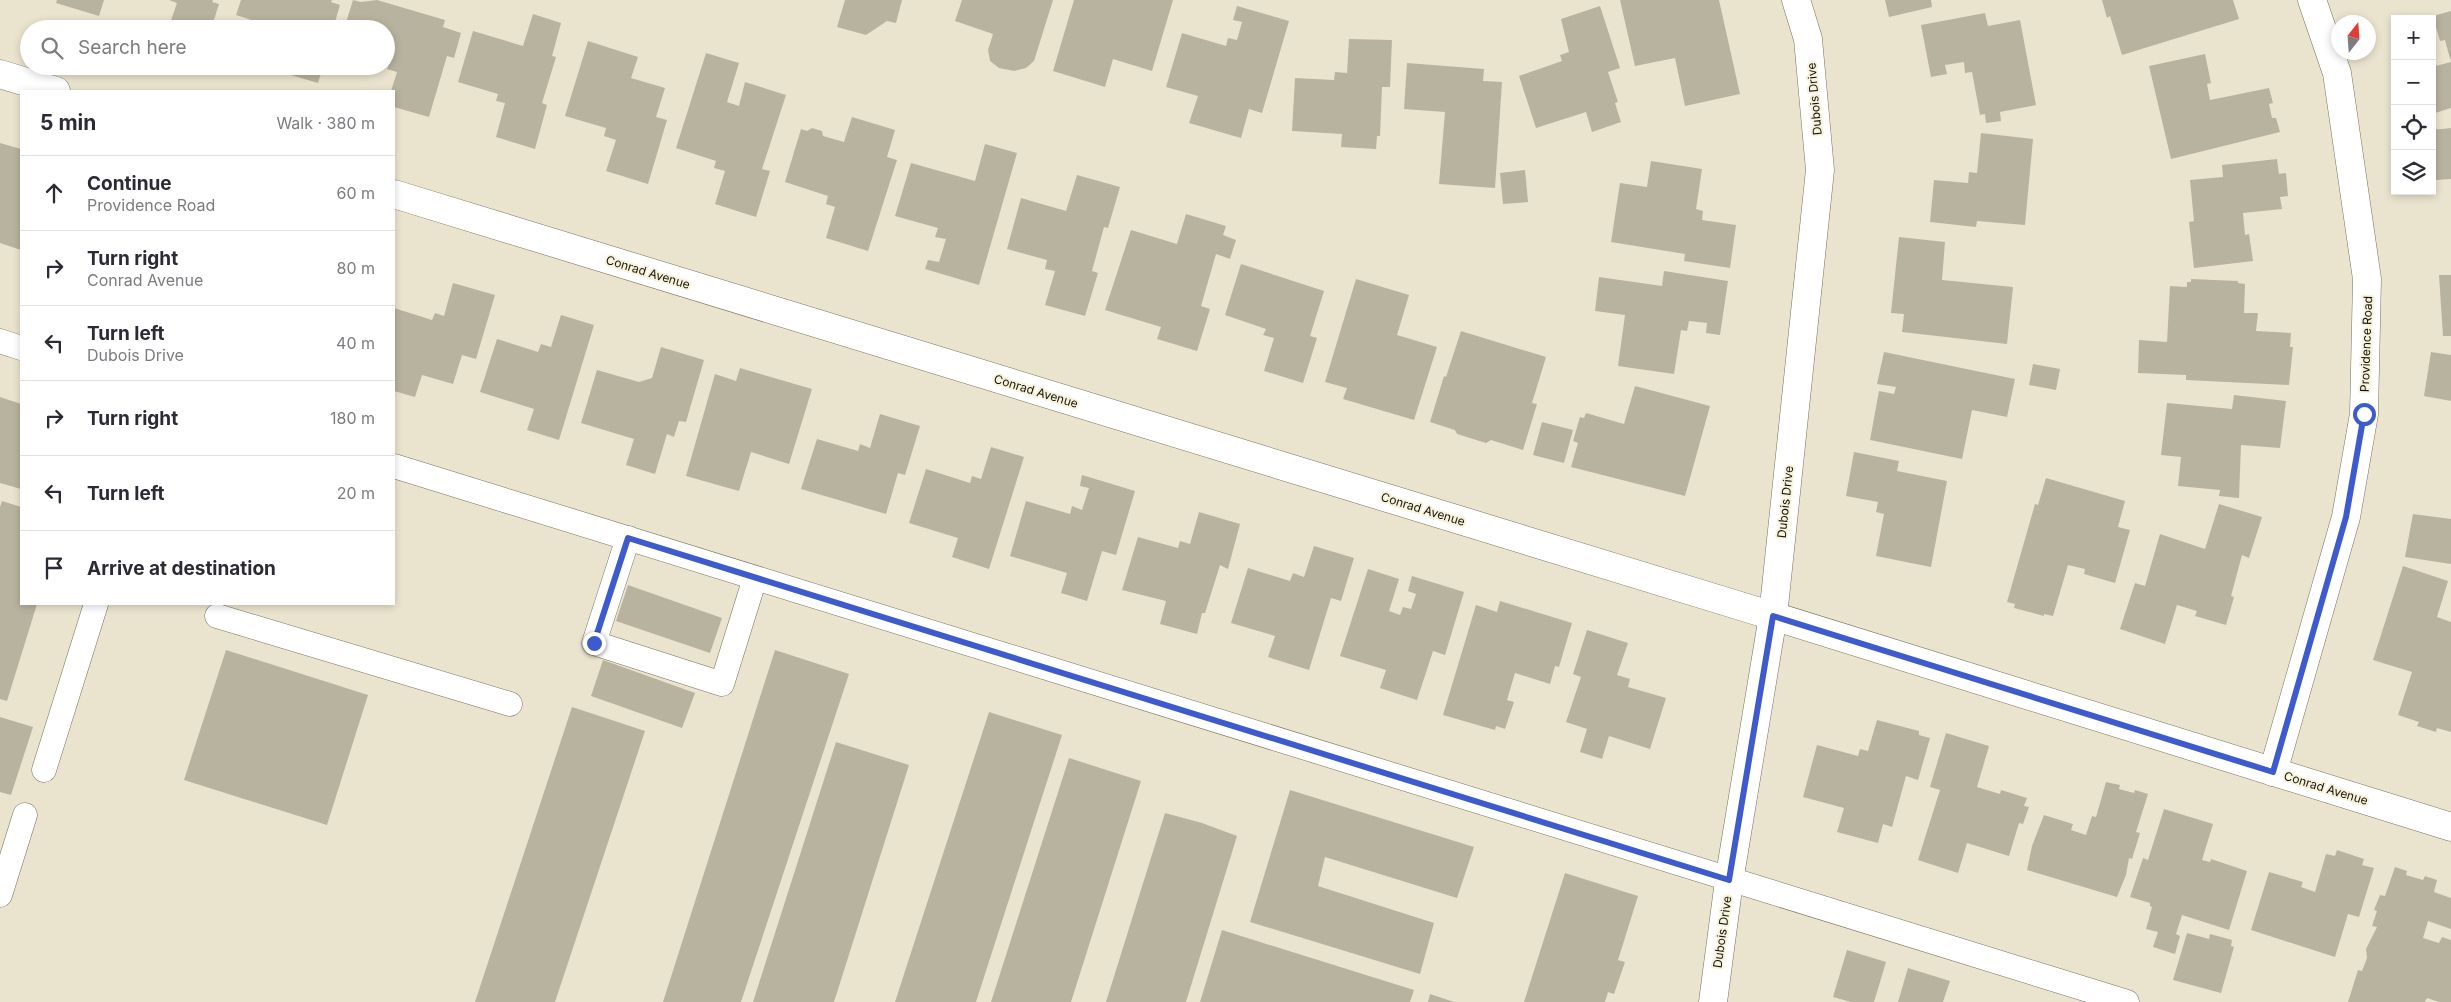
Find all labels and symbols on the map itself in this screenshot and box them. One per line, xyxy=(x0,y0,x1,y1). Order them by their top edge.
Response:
north arrow xyxy=(2331,15,2376,60)
street label: Dubois Drive xyxy=(1803,62,1825,136)
street label: Conrad Avenue xyxy=(604,252,692,292)
street label: Providence Road xyxy=(2357,296,2375,392)
street label: Conrad Avenue xyxy=(992,371,1080,411)
route start xyxy=(2353,403,2376,426)
street label: Dubois Drive xyxy=(1774,465,1796,539)
street label: Conrad Avenue xyxy=(1379,489,1467,529)
route end xyxy=(583,632,606,655)
street label: Conrad Avenue xyxy=(2282,768,2370,808)
street label: Dubois Drive xyxy=(1710,895,1734,969)

